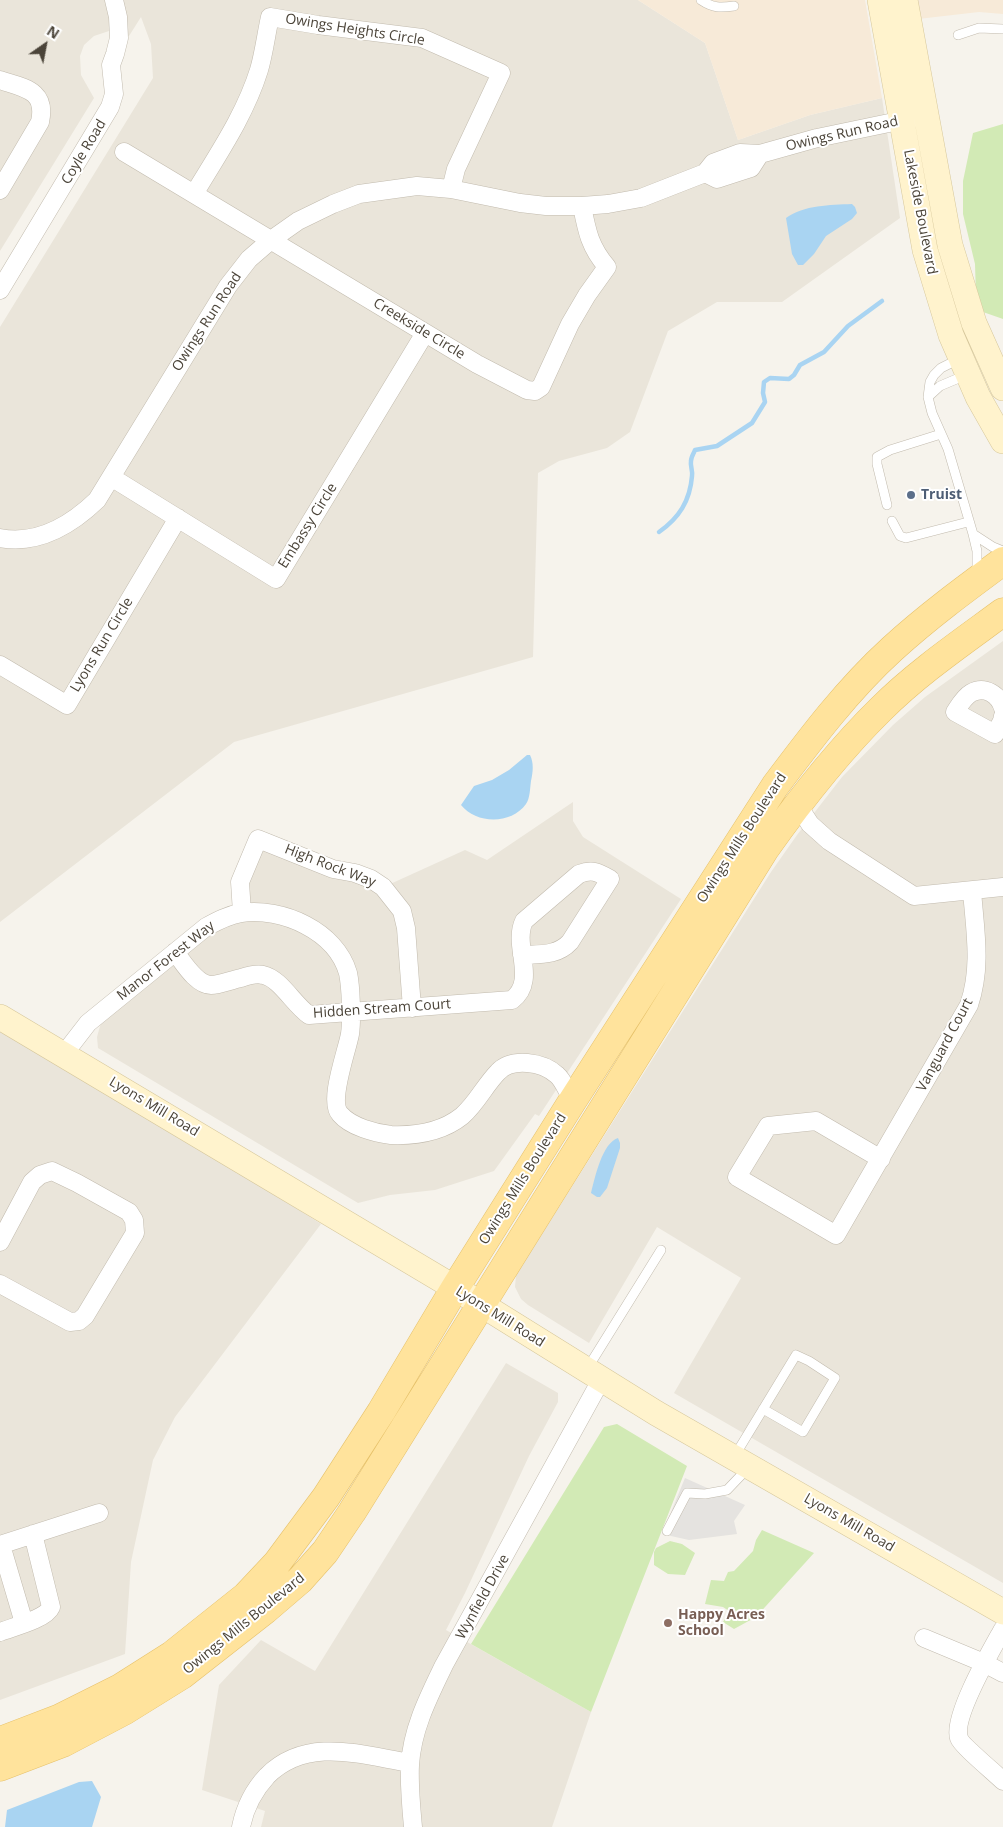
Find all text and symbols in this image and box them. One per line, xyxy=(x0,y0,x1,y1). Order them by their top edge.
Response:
street label: Owings Heights Circle xyxy=(284,11,426,49)
north arrow xyxy=(20,20,70,70)
text: N xyxy=(43,21,63,43)
street label: Owings Run Road xyxy=(784,113,900,155)
street label: Coyle Road xyxy=(58,117,110,187)
street label: Lakeside Boulevard xyxy=(900,148,940,276)
street label: Owings Run Road xyxy=(169,269,245,375)
street label: Creekside Circle xyxy=(370,295,468,363)
street label: Embassy Circle xyxy=(275,480,341,572)
place label: Truist xyxy=(921,487,962,503)
marker: Truist xyxy=(905,489,917,501)
street label: Lyons Run Circle xyxy=(67,595,137,695)
street label: Owings Mills Boulevard xyxy=(694,770,790,906)
street label: High Rock Way xyxy=(282,841,378,891)
street label: Manor Forest Way xyxy=(114,918,218,1004)
street label: Hidden Stream Court xyxy=(312,996,452,1022)
street label: Vanguard Court xyxy=(913,996,977,1094)
street label: Lyons Mill Road xyxy=(106,1074,202,1140)
street label: Owings Mills Boulevard xyxy=(476,1110,570,1248)
street label: Lyons Mill Road xyxy=(452,1283,548,1351)
street label: Lyons Mill Road xyxy=(801,1490,897,1556)
street label: Wynfield Drive xyxy=(453,1552,513,1642)
street label: Owings Mills Boulevard xyxy=(180,1570,308,1678)
place label: Happy Acres School xyxy=(678,1607,765,1640)
marker: Happy Acres School xyxy=(662,1617,674,1629)

